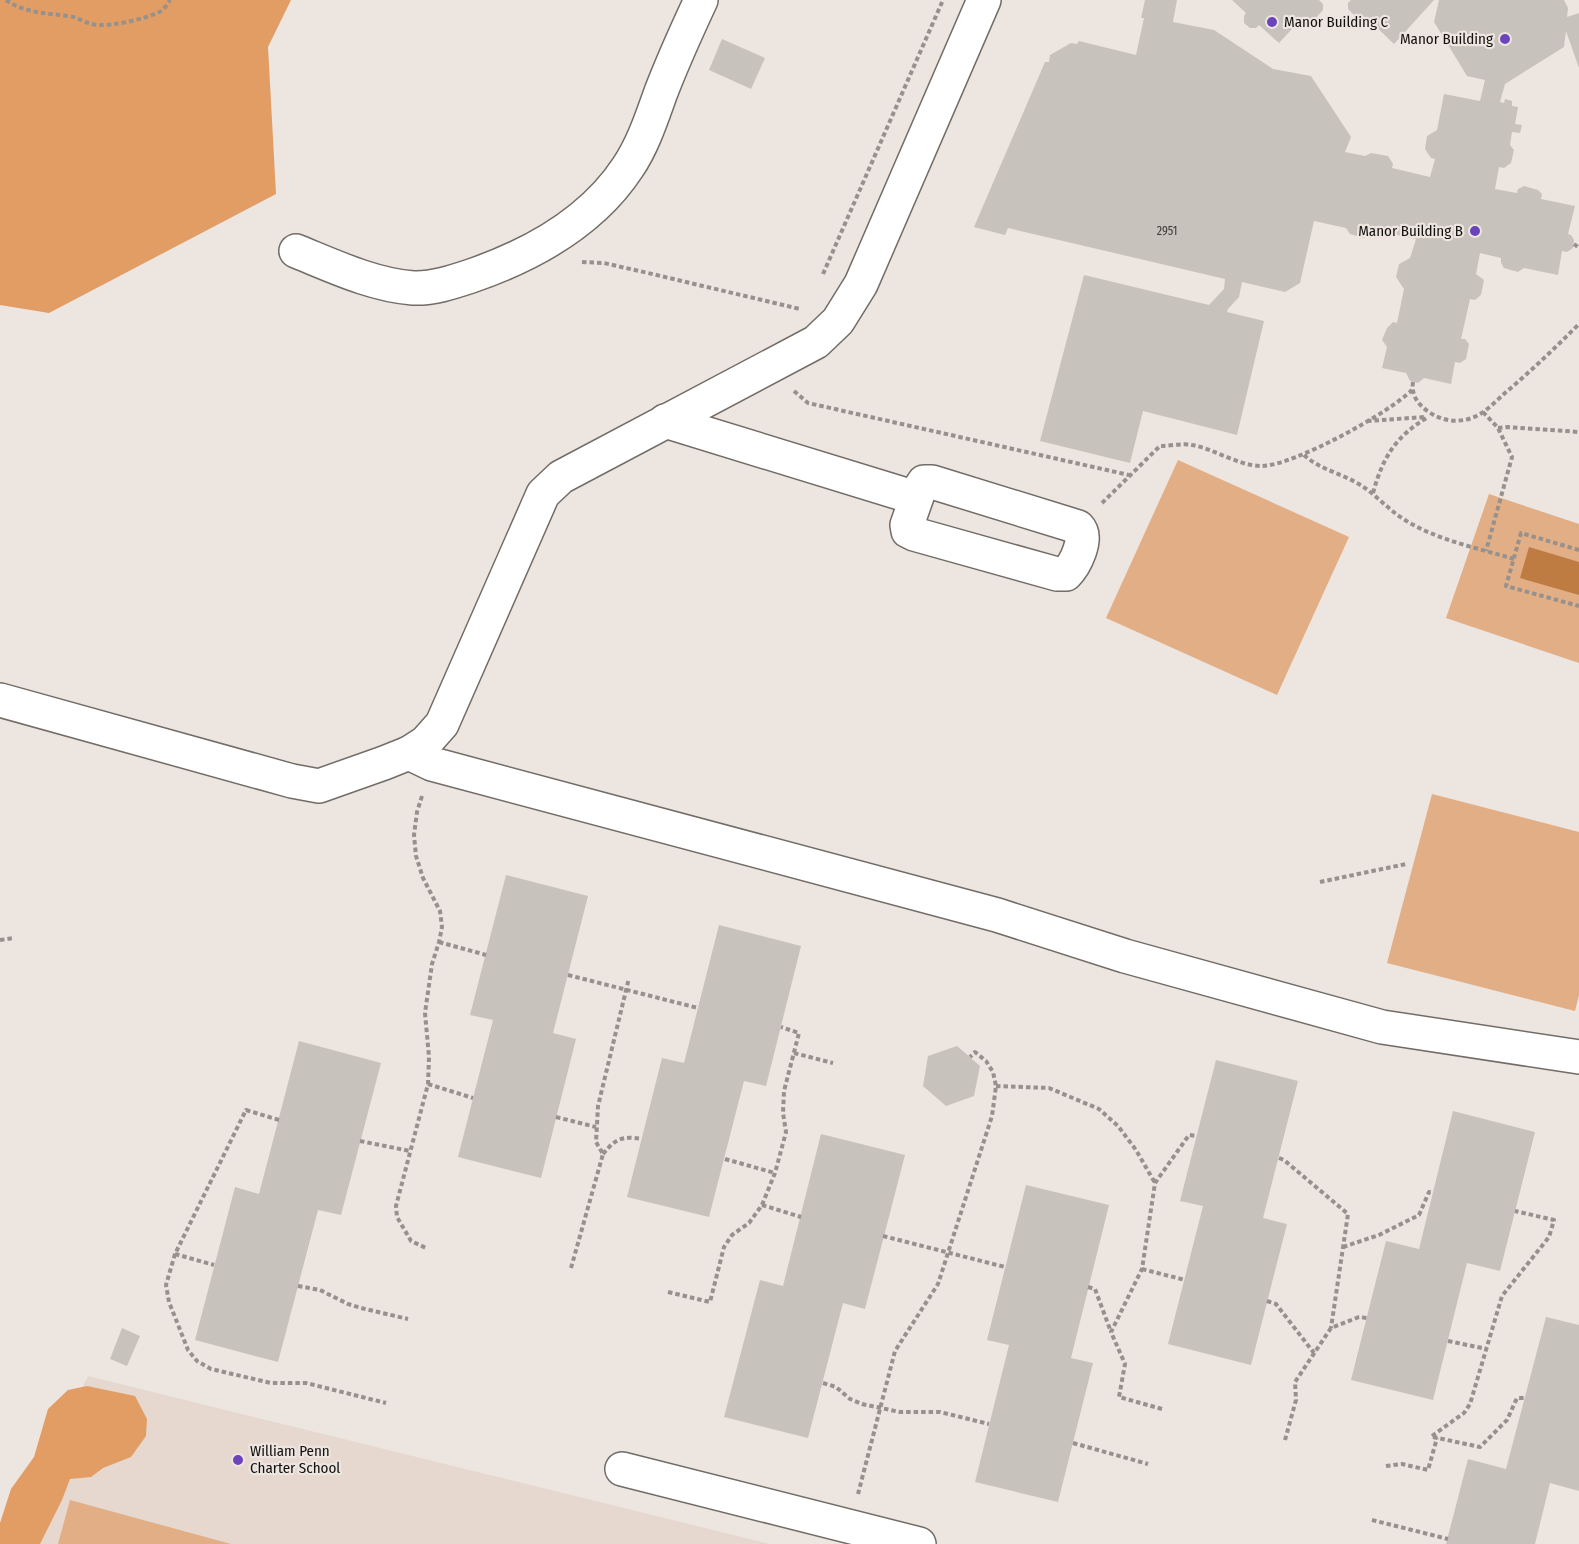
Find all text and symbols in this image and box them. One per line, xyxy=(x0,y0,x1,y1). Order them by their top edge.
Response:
place label: Manor Building C xyxy=(1284,13,1389,31)
marker: Manor Building C xyxy=(1265,15,1279,29)
place label: Manor Building xyxy=(1400,30,1493,48)
marker: Manor Building xyxy=(1498,32,1512,46)
place label: Manor Building B xyxy=(1358,222,1463,240)
house number: 2951 xyxy=(1157,224,1177,238)
marker: Manor Building B xyxy=(1468,224,1482,238)
place label: William Penn Charter School xyxy=(250,1442,340,1477)
marker: William Penn Charter School xyxy=(231,1453,245,1467)

